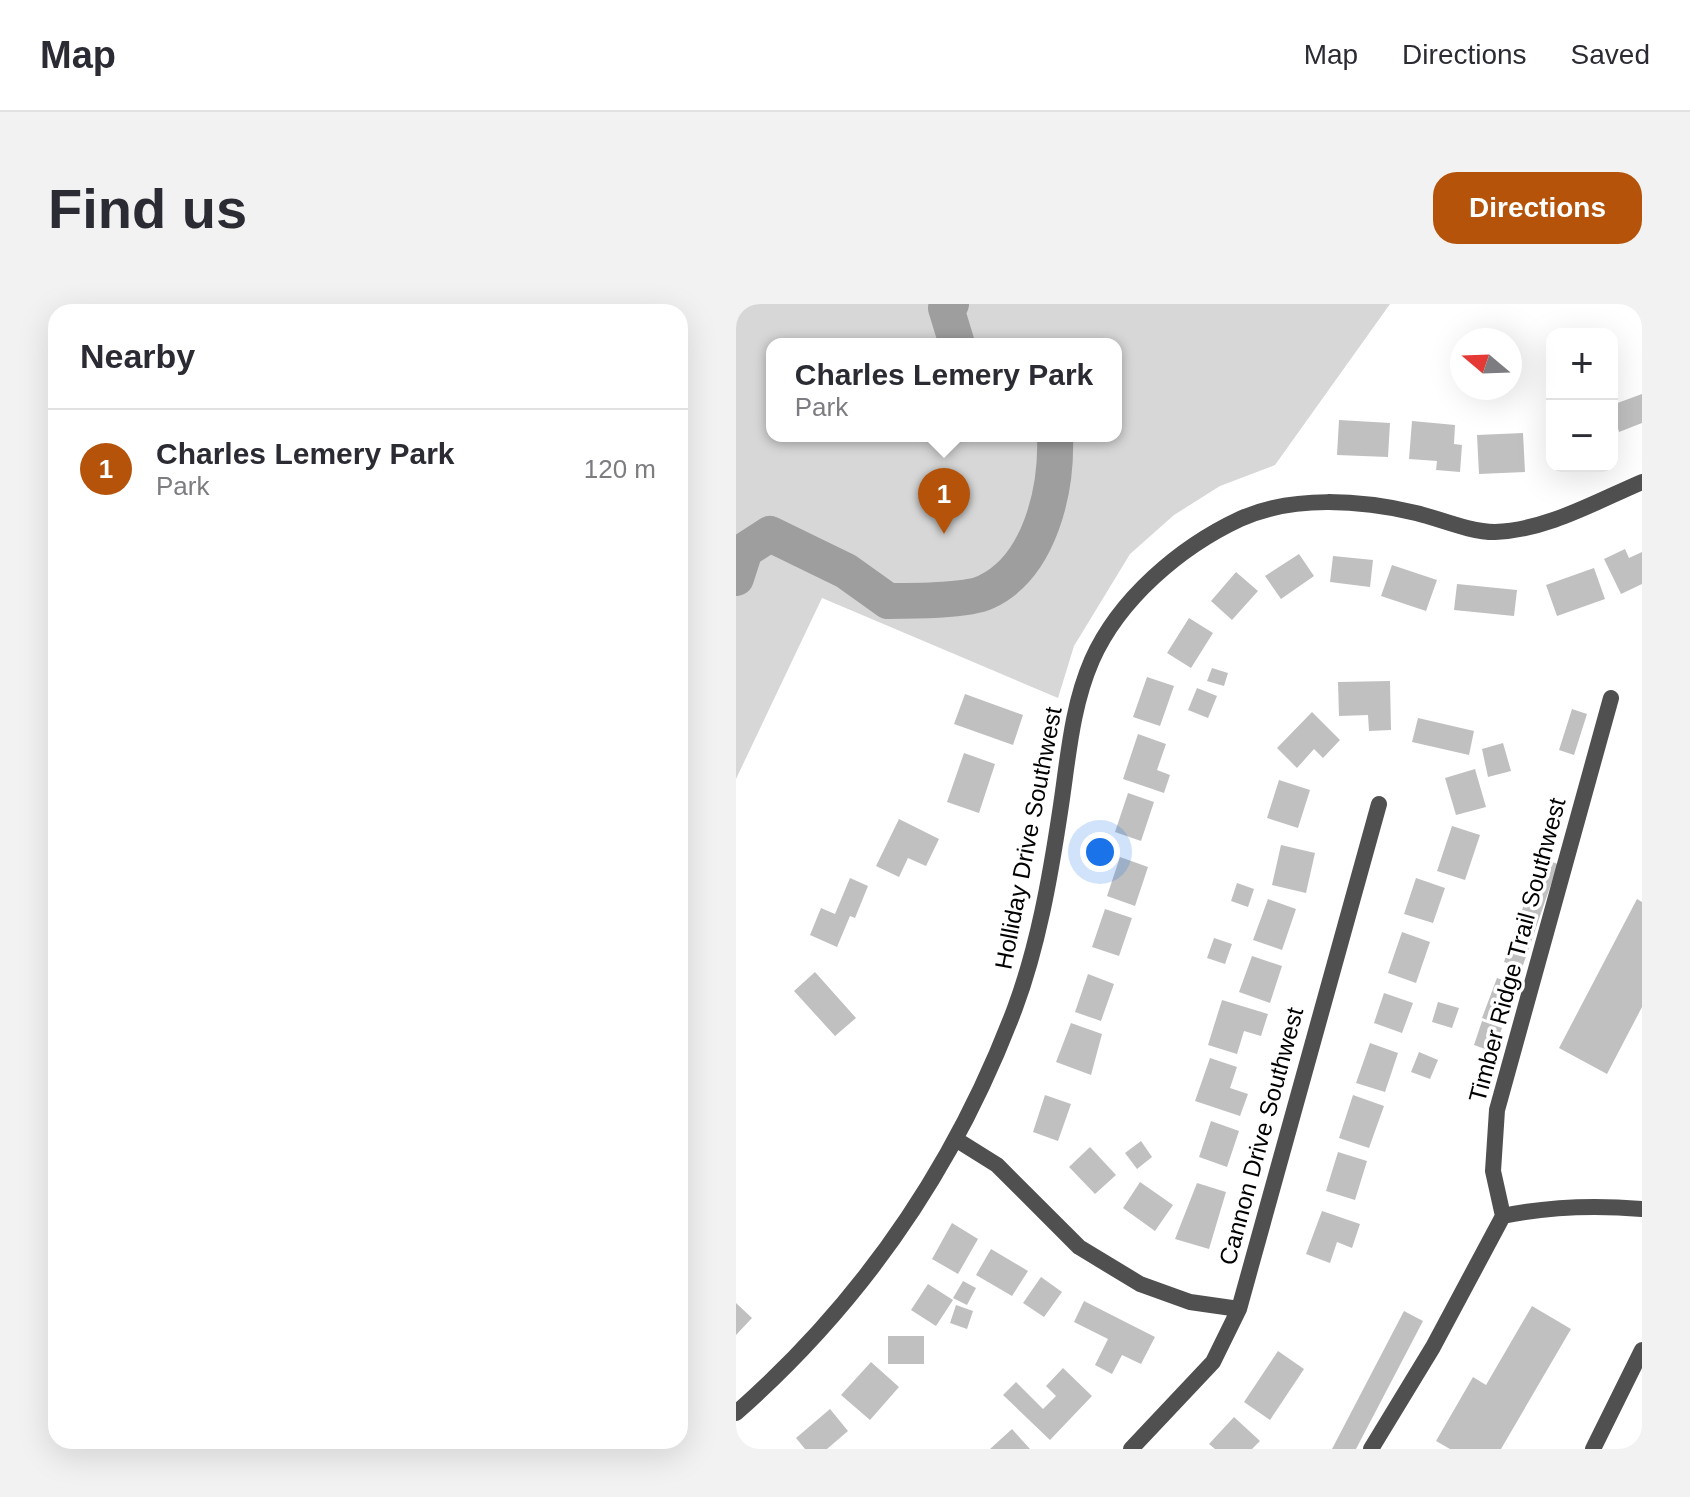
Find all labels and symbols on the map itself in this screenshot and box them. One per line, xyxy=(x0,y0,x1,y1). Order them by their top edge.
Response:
north arrow xyxy=(1450,328,1522,400)
pin: 1 xyxy=(918,468,970,534)
street label: Holliday Drive Southwest xyxy=(989,704,1067,972)
street label: Timber Ridge Trail Southwest xyxy=(1463,795,1571,1105)
your location xyxy=(1080,832,1120,872)
street label: Cannon Drive Southwest xyxy=(1214,1004,1308,1268)

